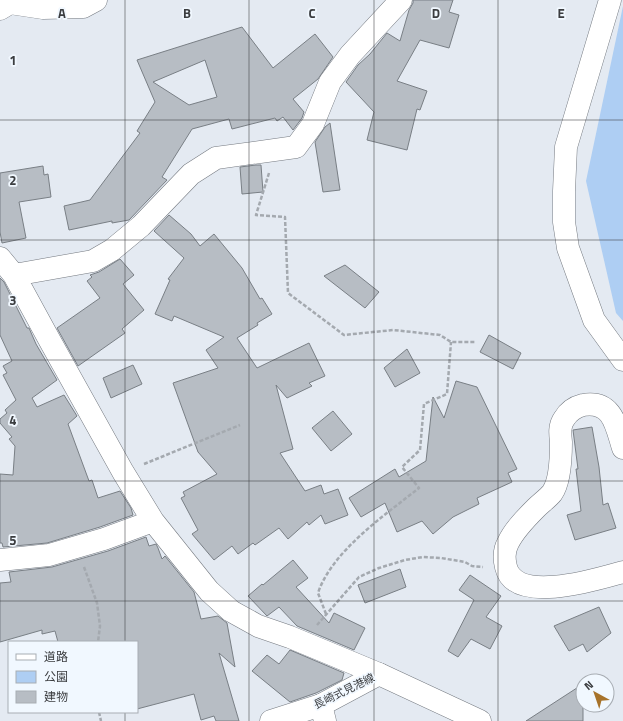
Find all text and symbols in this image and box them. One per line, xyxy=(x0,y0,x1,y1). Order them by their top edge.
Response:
text: A xyxy=(58,3,66,23)
text: B xyxy=(183,3,191,23)
text: C xyxy=(308,3,316,23)
text: D xyxy=(432,3,440,23)
text: E xyxy=(557,3,565,23)
text: 1 xyxy=(9,50,17,70)
text: 2 xyxy=(9,170,17,190)
text: 3 xyxy=(9,290,17,310)
text: 4 xyxy=(9,410,17,430)
text: 5 xyxy=(9,530,17,550)
legend xyxy=(8,641,138,713)
text: 道路 xyxy=(44,647,68,666)
text: 公園 xyxy=(44,667,68,686)
street label: 長崎式見港線 xyxy=(311,669,377,713)
north arrow xyxy=(575,673,615,713)
text: N xyxy=(581,677,597,694)
text: 建物 xyxy=(44,687,68,706)

